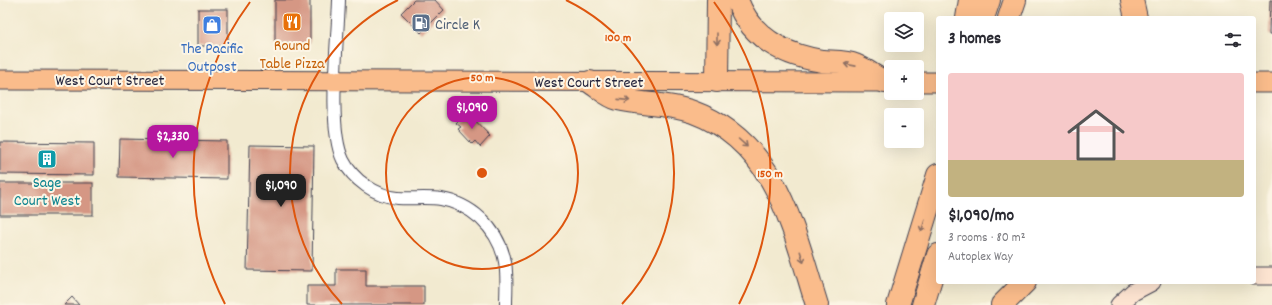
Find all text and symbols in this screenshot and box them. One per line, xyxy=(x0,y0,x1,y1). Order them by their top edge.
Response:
restaurant icon: Round Table Pizza xyxy=(281,11,303,33)
fuel station icon: Circle K xyxy=(410,12,432,34)
map controls xyxy=(884,12,924,148)
button: layers xyxy=(884,12,924,52)
shop icon: The Pacific Outpost xyxy=(201,14,223,36)
place label: Circle K xyxy=(435,14,480,37)
text: 3 homes xyxy=(948,28,1001,52)
icon: filters xyxy=(1222,29,1244,51)
text: 100 m xyxy=(605,30,631,47)
one-way arrow xyxy=(713,32,721,45)
place label: Round Table Pizza xyxy=(259,35,325,76)
place label: The Pacific Outpost xyxy=(181,38,243,79)
one-way arrow xyxy=(844,60,857,68)
button: + xyxy=(884,60,924,100)
street label: West Court Street xyxy=(56,70,165,93)
text: 50 m xyxy=(470,70,494,87)
street label: West Court Street xyxy=(535,72,644,95)
pin: $1,090 xyxy=(439,96,505,130)
one-way arrow xyxy=(617,96,630,103)
text: $1,090 xyxy=(456,99,488,118)
icon: home xyxy=(1060,99,1132,171)
button: − xyxy=(884,108,924,148)
pin: $2,330 xyxy=(140,125,206,159)
text: $2,330 xyxy=(156,128,190,147)
one-way arrow xyxy=(738,139,748,148)
building icon: Sage Court West xyxy=(36,148,58,170)
centre of rings xyxy=(475,166,489,180)
text: 150 m xyxy=(757,166,783,183)
place label: Sage Court West xyxy=(14,172,80,213)
pin: $1,090 xyxy=(248,174,314,208)
text: $1,090 xyxy=(265,177,297,196)
text: $1,090/mo xyxy=(948,205,1014,229)
one-way arrow xyxy=(919,219,926,232)
text: 3 rooms · 80 m² xyxy=(948,229,1025,248)
text: Autoplex Way xyxy=(948,248,1013,267)
one-way arrow xyxy=(799,250,806,263)

